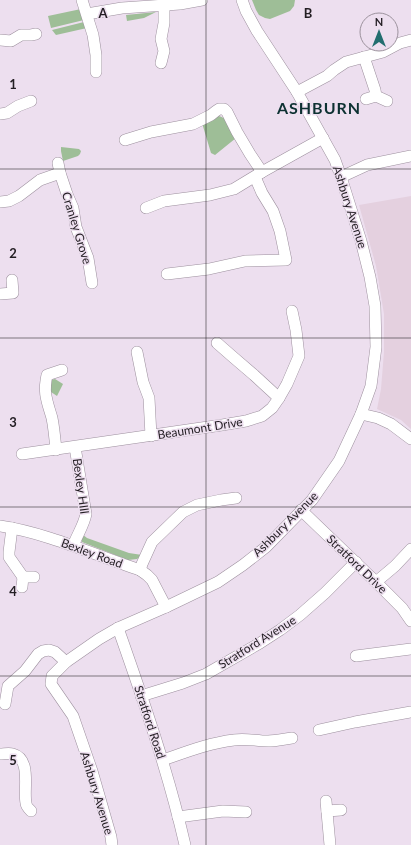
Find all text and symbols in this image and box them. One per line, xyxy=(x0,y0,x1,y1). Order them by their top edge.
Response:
text: A xyxy=(97,5,108,21)
text: B xyxy=(304,5,313,21)
north arrow xyxy=(359,12,399,52)
text: N xyxy=(375,15,383,28)
text: 1 xyxy=(9,76,17,92)
district label: ASHBURN xyxy=(276,98,361,117)
street label: Ashbury Avenue xyxy=(330,164,370,250)
street label: Cranley Grove xyxy=(59,190,95,266)
text: 2 xyxy=(9,245,17,261)
text: 3 xyxy=(9,414,17,430)
street label: Beaumont Drive xyxy=(156,414,244,442)
street label: Bexley HIll xyxy=(70,457,92,515)
street label: Ashbury Avenue xyxy=(249,488,321,560)
street label: Stratford Drive xyxy=(324,531,390,597)
street label: Bexley Road xyxy=(59,535,125,571)
text: 4 xyxy=(9,583,17,599)
street label: Stratford Avenue xyxy=(215,612,299,672)
street label: Stratford Road xyxy=(131,683,169,761)
street label: Ashbury Avenue xyxy=(77,750,117,836)
text: 5 xyxy=(9,752,17,768)

